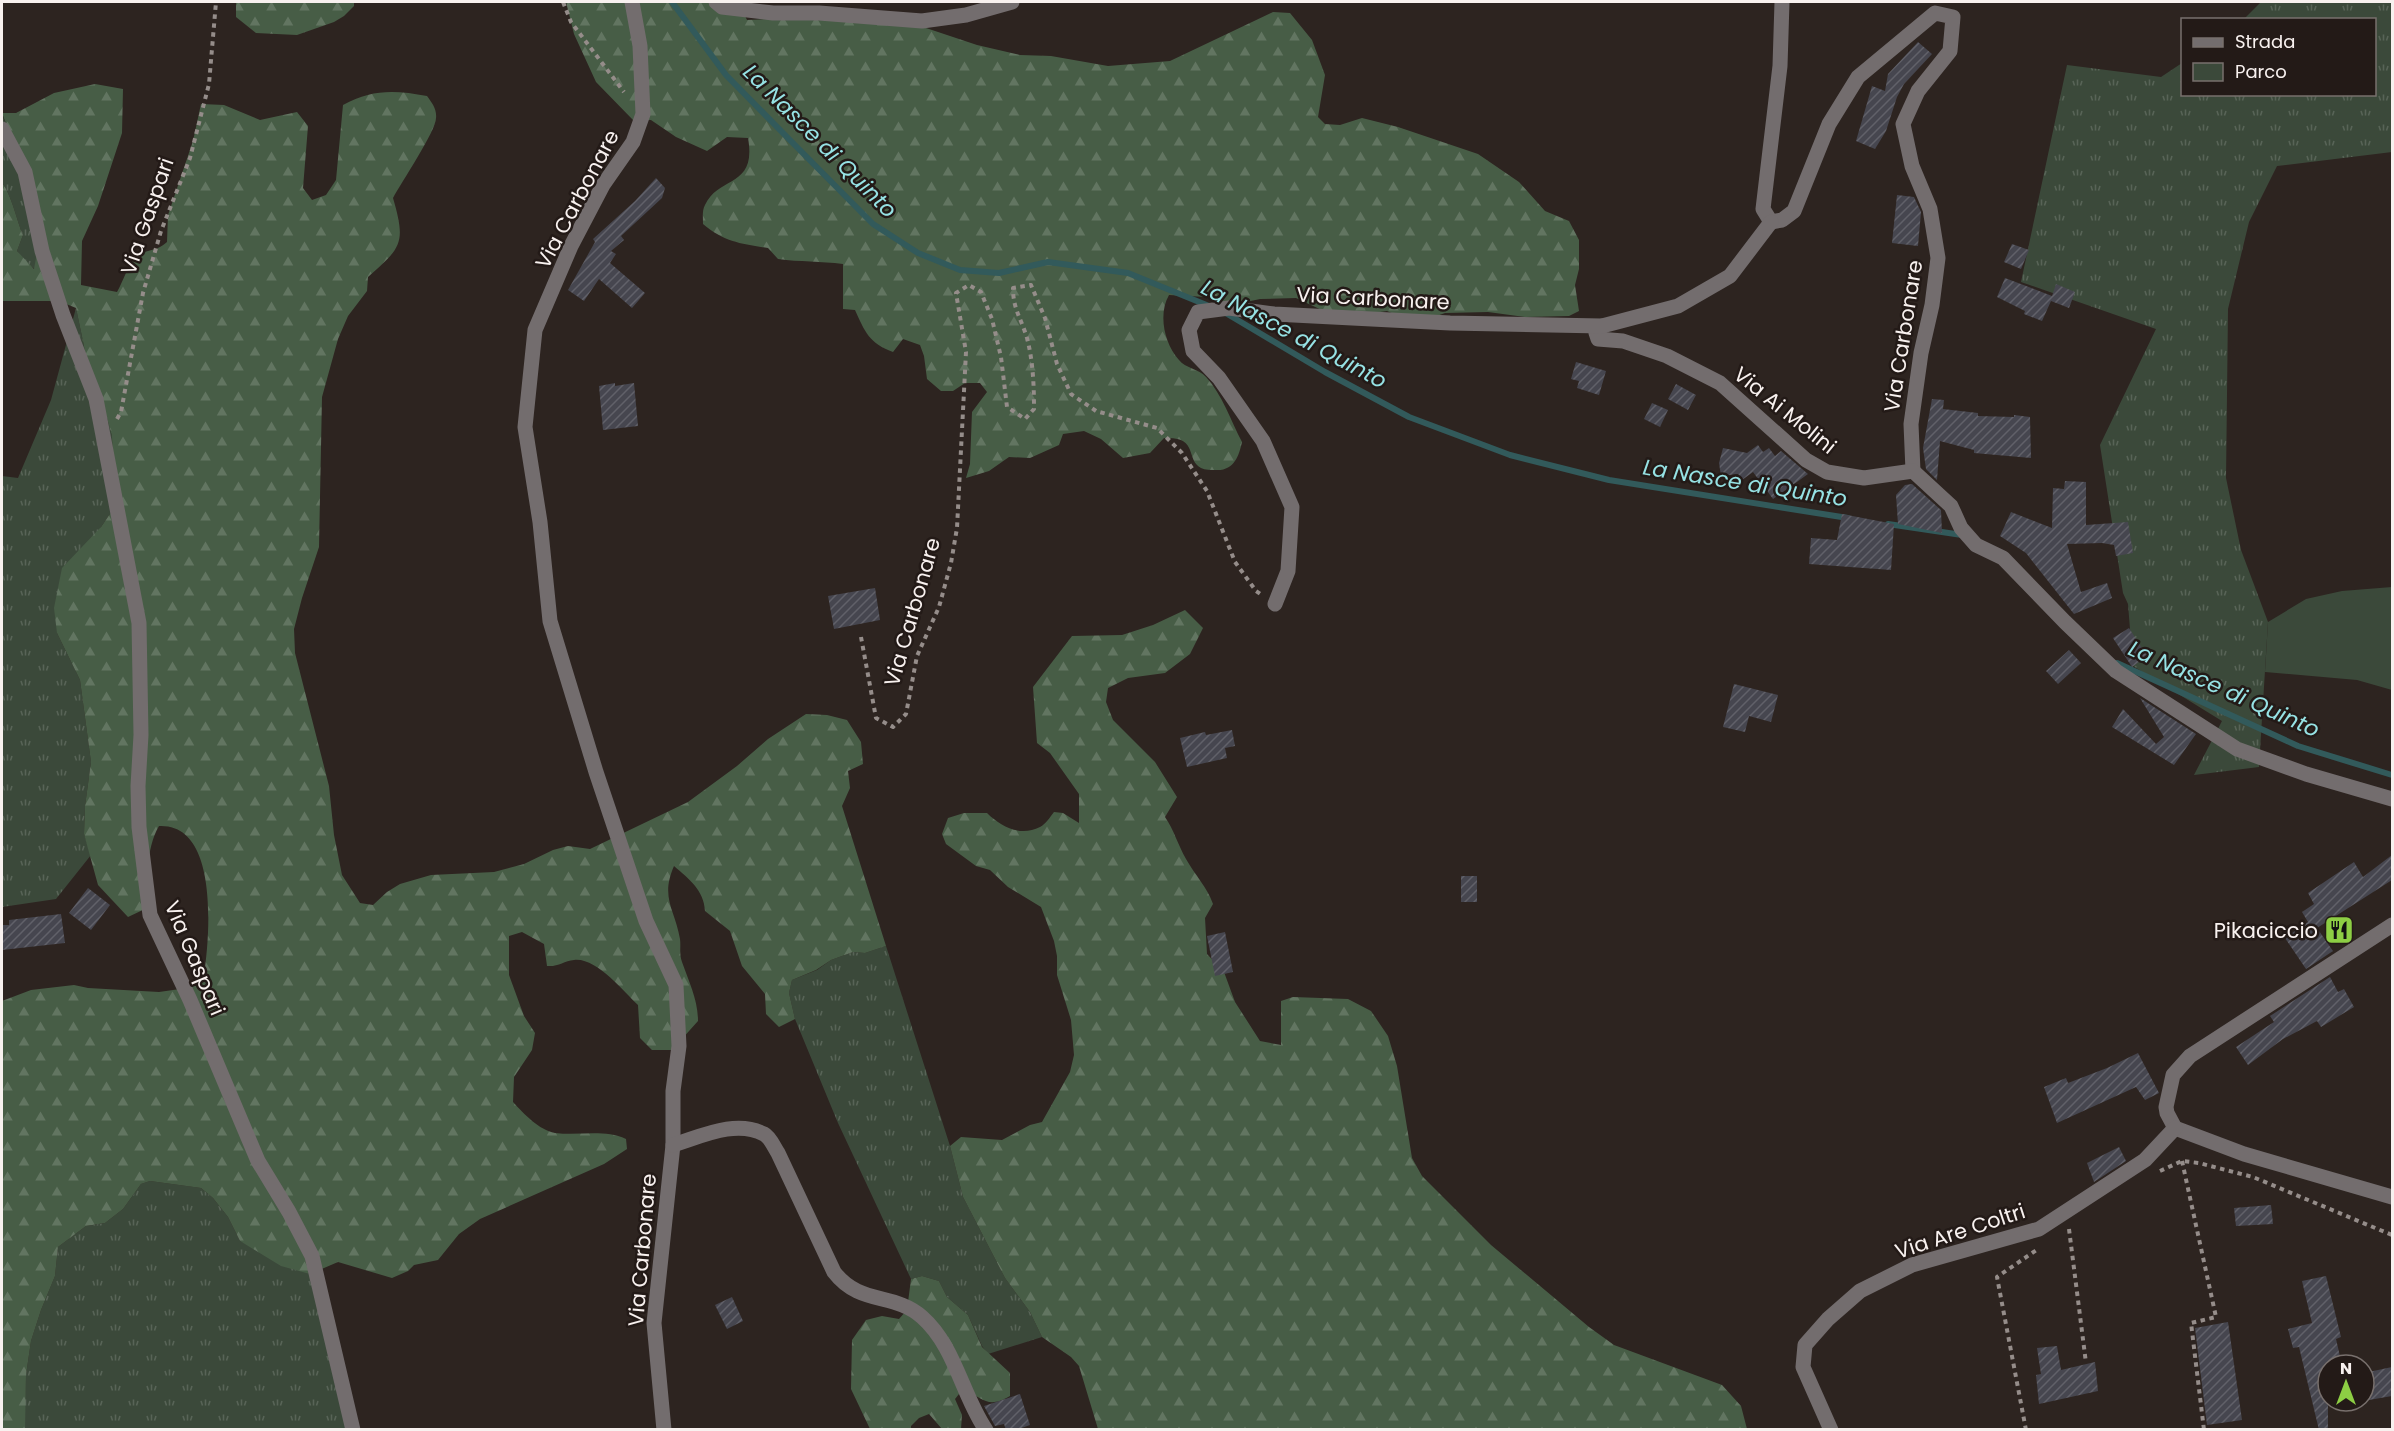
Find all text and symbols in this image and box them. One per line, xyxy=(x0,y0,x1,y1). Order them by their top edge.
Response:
legend xyxy=(2181,18,2376,96)
text: Strada xyxy=(2235,29,2295,54)
water label: La Nasce di Quinto xyxy=(736,57,904,225)
text: Parco xyxy=(2235,59,2287,84)
street label: Via Carbonare xyxy=(528,124,626,274)
street label: Via Gaspari xyxy=(113,154,181,278)
street label: Via Carbonare xyxy=(1877,258,1929,414)
water label: La Nasce di Quinto xyxy=(1196,272,1392,396)
street label: Via Carbonare xyxy=(1296,280,1450,316)
street label: Via Ai Molini xyxy=(1727,360,1843,460)
water label: La Nasce di Quinto xyxy=(1641,452,1849,514)
street label: Via Carbonare xyxy=(877,534,947,690)
water label: La Nasce di Quinto xyxy=(2124,633,2324,745)
street label: Via Gaspari xyxy=(158,896,232,1020)
restaurant icon: Pikaciccio xyxy=(2323,914,2355,946)
place label: Pikaciccio xyxy=(2214,916,2318,945)
street label: Via Carbonare xyxy=(621,1172,663,1328)
street label: Via Are Coltri xyxy=(1891,1196,2029,1266)
north arrow xyxy=(2316,1353,2376,1413)
text: N xyxy=(2340,1357,2352,1380)

